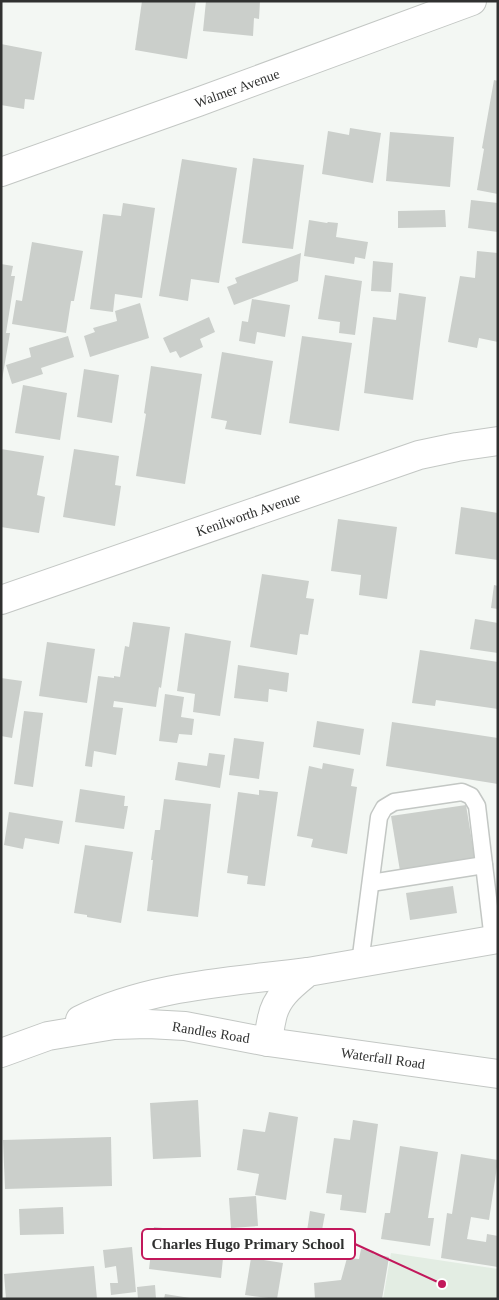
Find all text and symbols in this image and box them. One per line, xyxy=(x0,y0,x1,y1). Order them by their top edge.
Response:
street label: Walmer Avenue xyxy=(193,66,282,111)
street label: Kenilworth Avenue xyxy=(194,490,302,539)
street label: Randles Road xyxy=(171,1019,251,1046)
street label: Waterfall Road xyxy=(340,1045,426,1072)
callout: Charles Hugo Primary School xyxy=(142,1229,355,1259)
text: Charles Hugo Primary School xyxy=(152,1236,344,1252)

